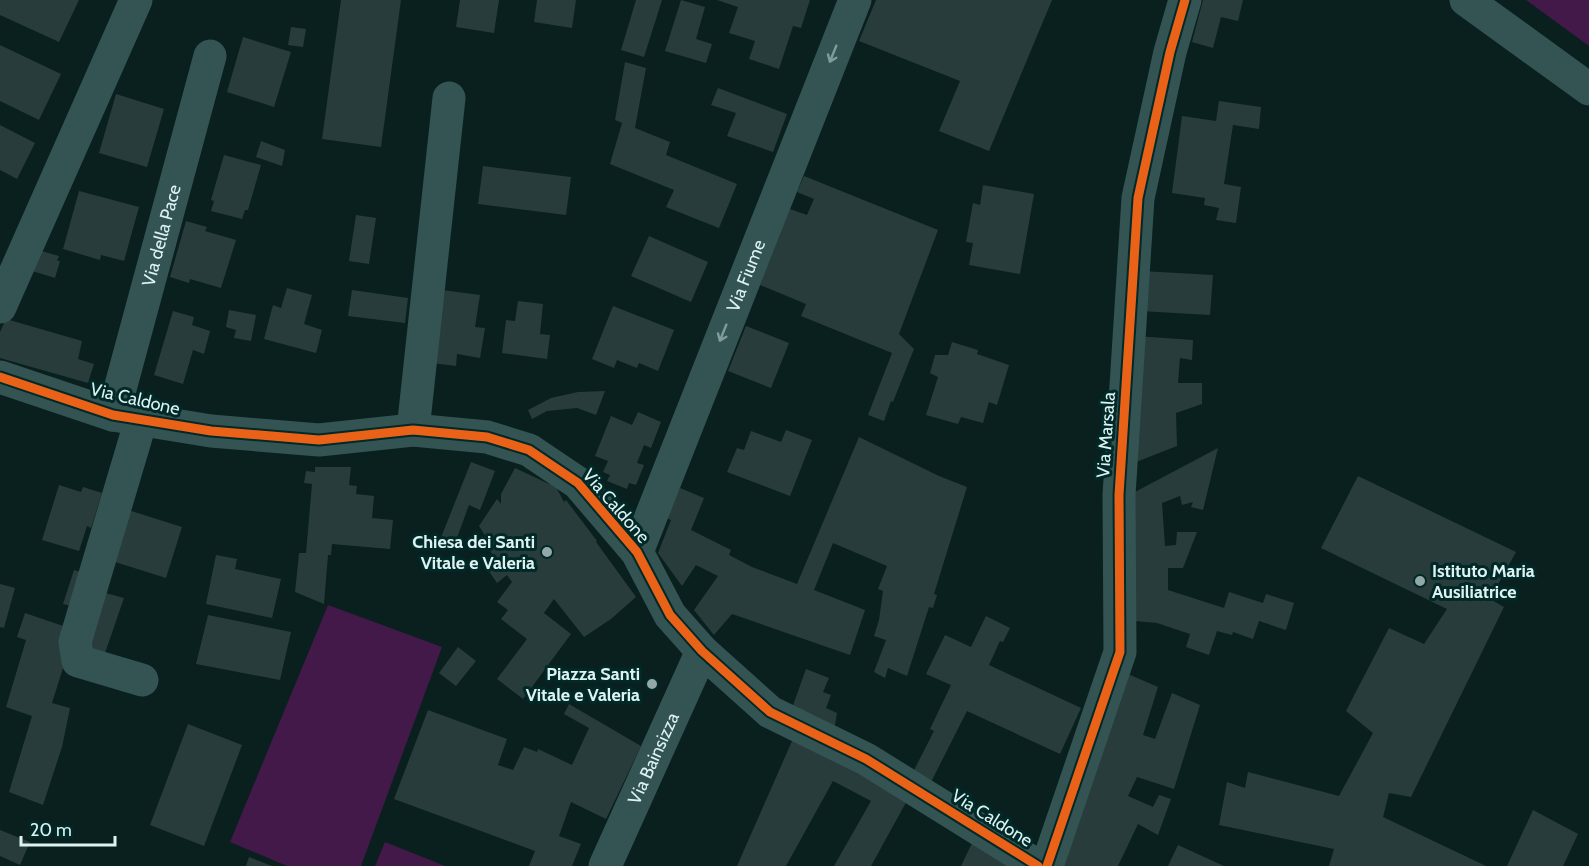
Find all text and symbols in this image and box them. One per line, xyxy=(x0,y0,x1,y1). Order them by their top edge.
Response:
one-way arrow xyxy=(827,45,838,63)
street label: Via della Pace xyxy=(137,182,186,289)
street label: Via Fiume xyxy=(722,236,770,315)
one-way arrow xyxy=(717,324,728,342)
street label: Via Caldone xyxy=(88,378,182,420)
street label: Via Marsala xyxy=(1092,391,1120,479)
street label: Via Caldone xyxy=(578,464,654,548)
place label: Chiesa dei Santi Vitale e Valeria xyxy=(412,531,535,574)
marker: Chiesa dei Santi Vitale e Valeria xyxy=(540,545,554,559)
place label: Istituto Maria Ausiliatrice xyxy=(1432,560,1535,603)
marker: Istituto Maria Ausiliatrice xyxy=(1413,574,1427,588)
place label: Piazza Santi Vitale e Valeria xyxy=(526,663,640,706)
marker: Piazza Santi Vitale e Valeria xyxy=(645,677,659,691)
street label: Via Bainsizza xyxy=(623,709,684,808)
street label: Via Caldone xyxy=(947,784,1037,852)
scale bar xyxy=(21,809,116,847)
text: 20 m xyxy=(30,819,72,841)

